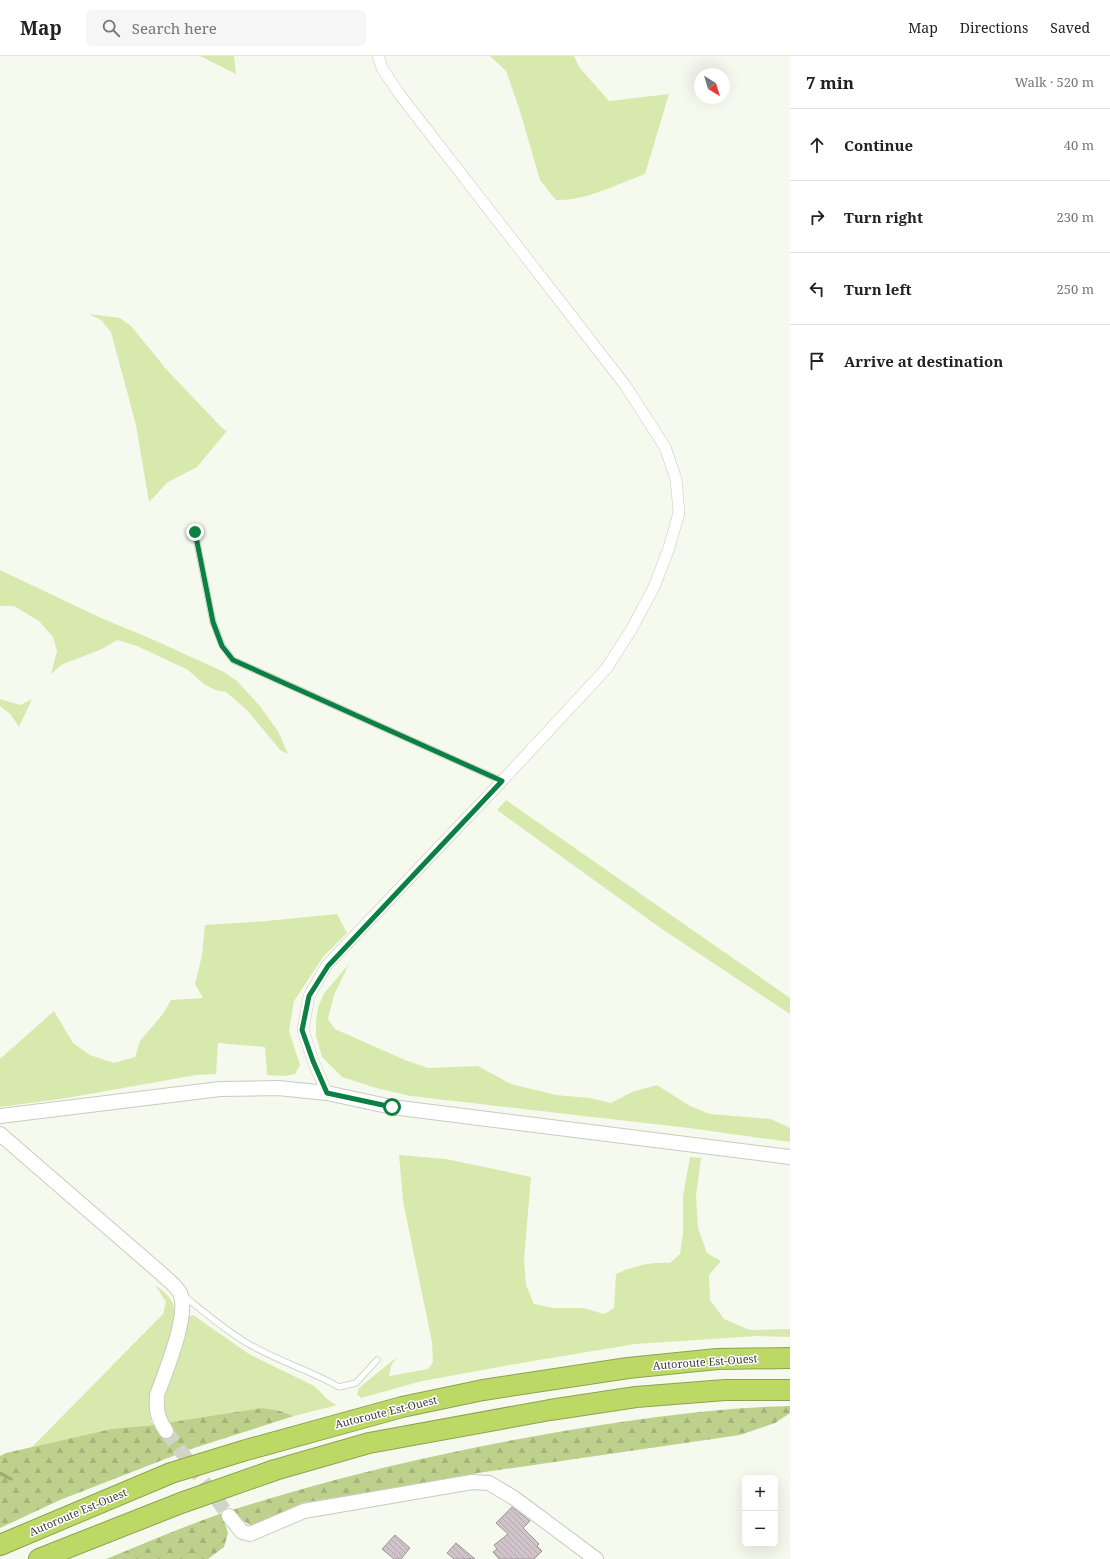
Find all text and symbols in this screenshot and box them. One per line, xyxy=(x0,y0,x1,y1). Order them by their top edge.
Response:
search box xyxy=(86,10,366,46)
text: Map xyxy=(20,15,62,41)
icon: search xyxy=(100,17,122,39)
text: Search here xyxy=(132,18,217,38)
text: Map xyxy=(908,18,938,37)
text: Directions xyxy=(960,18,1028,37)
text: Saved xyxy=(1050,18,1090,37)
north arrow xyxy=(694,68,730,104)
text: 7 min xyxy=(806,71,854,94)
text: Walk · 520 m xyxy=(1015,73,1094,91)
icon: ahead xyxy=(806,134,828,156)
text: Continue xyxy=(844,135,913,155)
text: 40 m xyxy=(1064,136,1094,154)
icon: right xyxy=(806,206,828,228)
text: Turn right xyxy=(844,207,923,227)
text: 230 m xyxy=(1057,208,1094,226)
icon: left xyxy=(806,278,828,300)
text: Turn left xyxy=(844,279,912,299)
text: 250 m xyxy=(1057,280,1094,298)
icon: arrive xyxy=(806,350,828,372)
text: Arrive at destination xyxy=(844,351,1003,371)
route end xyxy=(186,523,204,541)
route start xyxy=(383,1098,401,1116)
street label: Autoroute Est-Ouest xyxy=(652,1350,758,1373)
street label: Autoroute Est-Ouest xyxy=(333,1392,439,1431)
map controls xyxy=(742,1475,778,1547)
button: + xyxy=(742,1475,778,1511)
street label: Autoroute Est-Ouest xyxy=(27,1484,129,1539)
button: − xyxy=(742,1511,778,1547)

